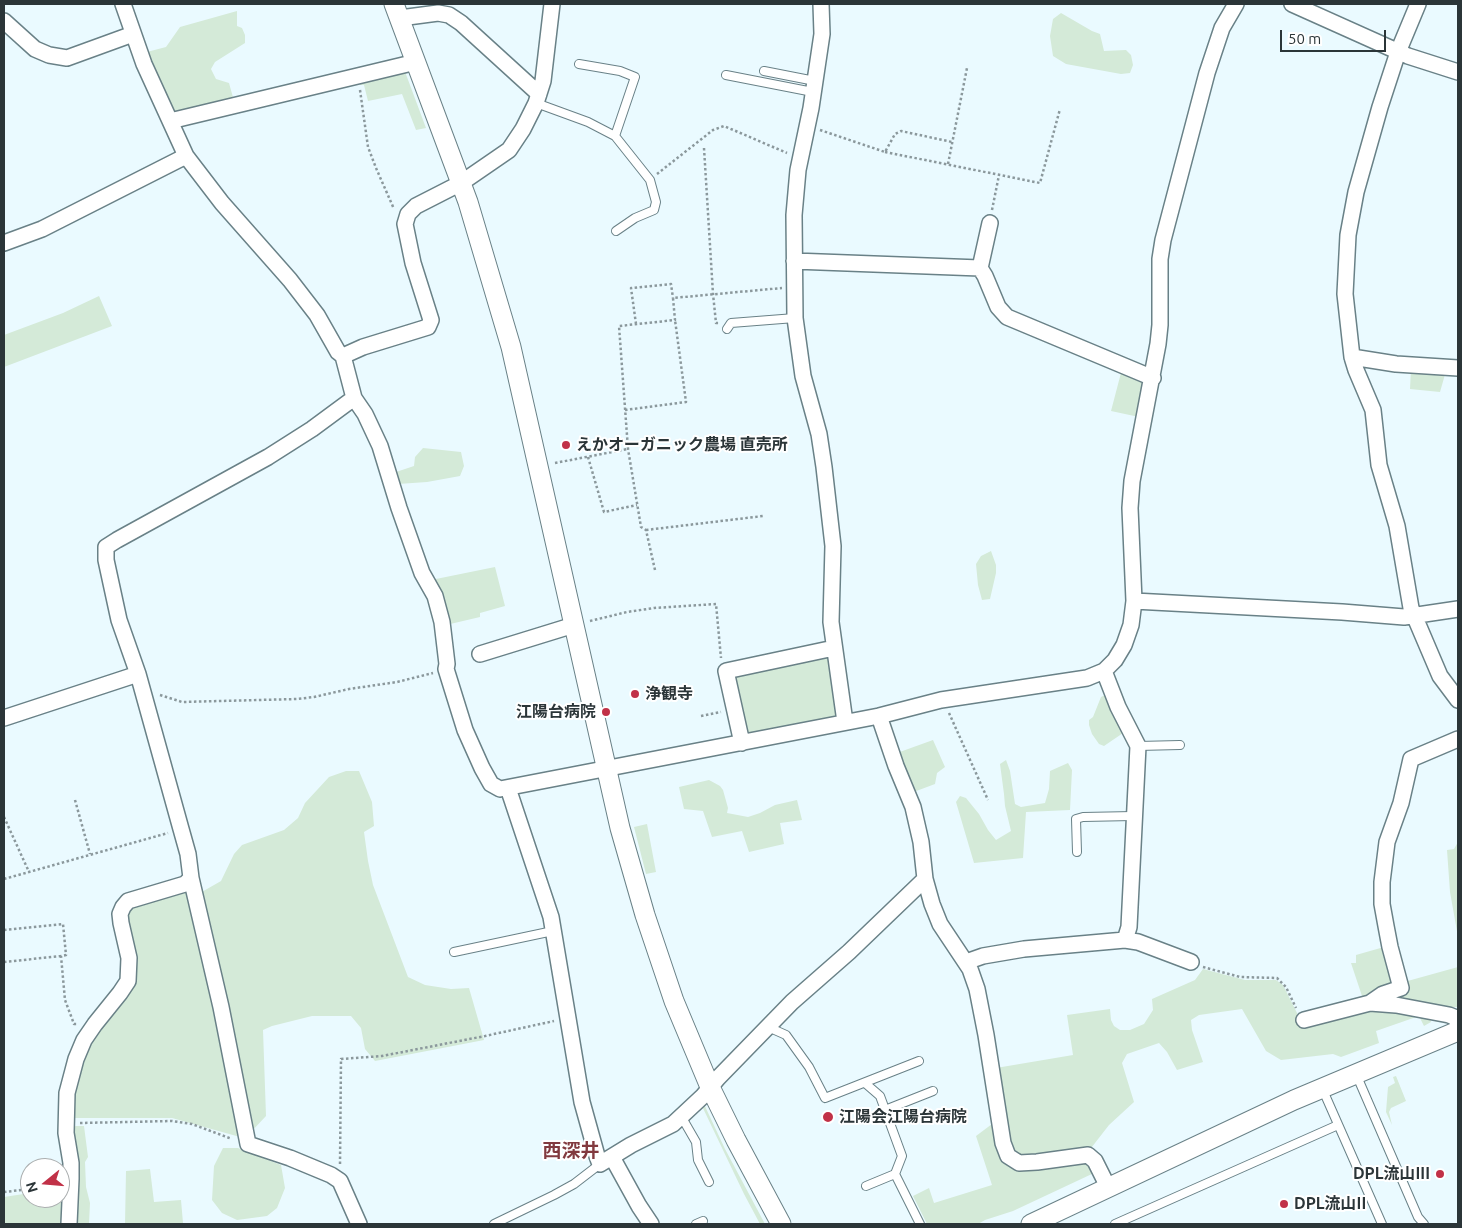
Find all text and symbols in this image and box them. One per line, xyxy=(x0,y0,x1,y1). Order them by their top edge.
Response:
scale bar xyxy=(1282,20,1388,52)
text: 50 m xyxy=(1288,30,1321,47)
place label: えかオーガニック農場 直売所 xyxy=(576,435,788,455)
marker: えかオーガニック農場 直売所 xyxy=(560,439,572,451)
place label: 浄観寺 xyxy=(645,684,693,704)
marker: 浄観寺 xyxy=(629,688,641,700)
place label: 江陽台病院 xyxy=(516,702,596,722)
marker: 江陽台病院 xyxy=(600,706,612,718)
place label: 江陽会江陽台病院 xyxy=(839,1107,967,1127)
marker: 江陽会江陽台病院 xyxy=(821,1110,835,1124)
district label: 西深井 xyxy=(543,1140,599,1162)
north arrow xyxy=(20,1158,70,1208)
place label: DPL流山III xyxy=(1353,1164,1430,1184)
marker: DPL流山III xyxy=(1434,1168,1446,1180)
text: N xyxy=(22,1180,41,1194)
place label: DPL流山II xyxy=(1294,1194,1366,1214)
marker: DPL流山II xyxy=(1278,1198,1290,1210)

